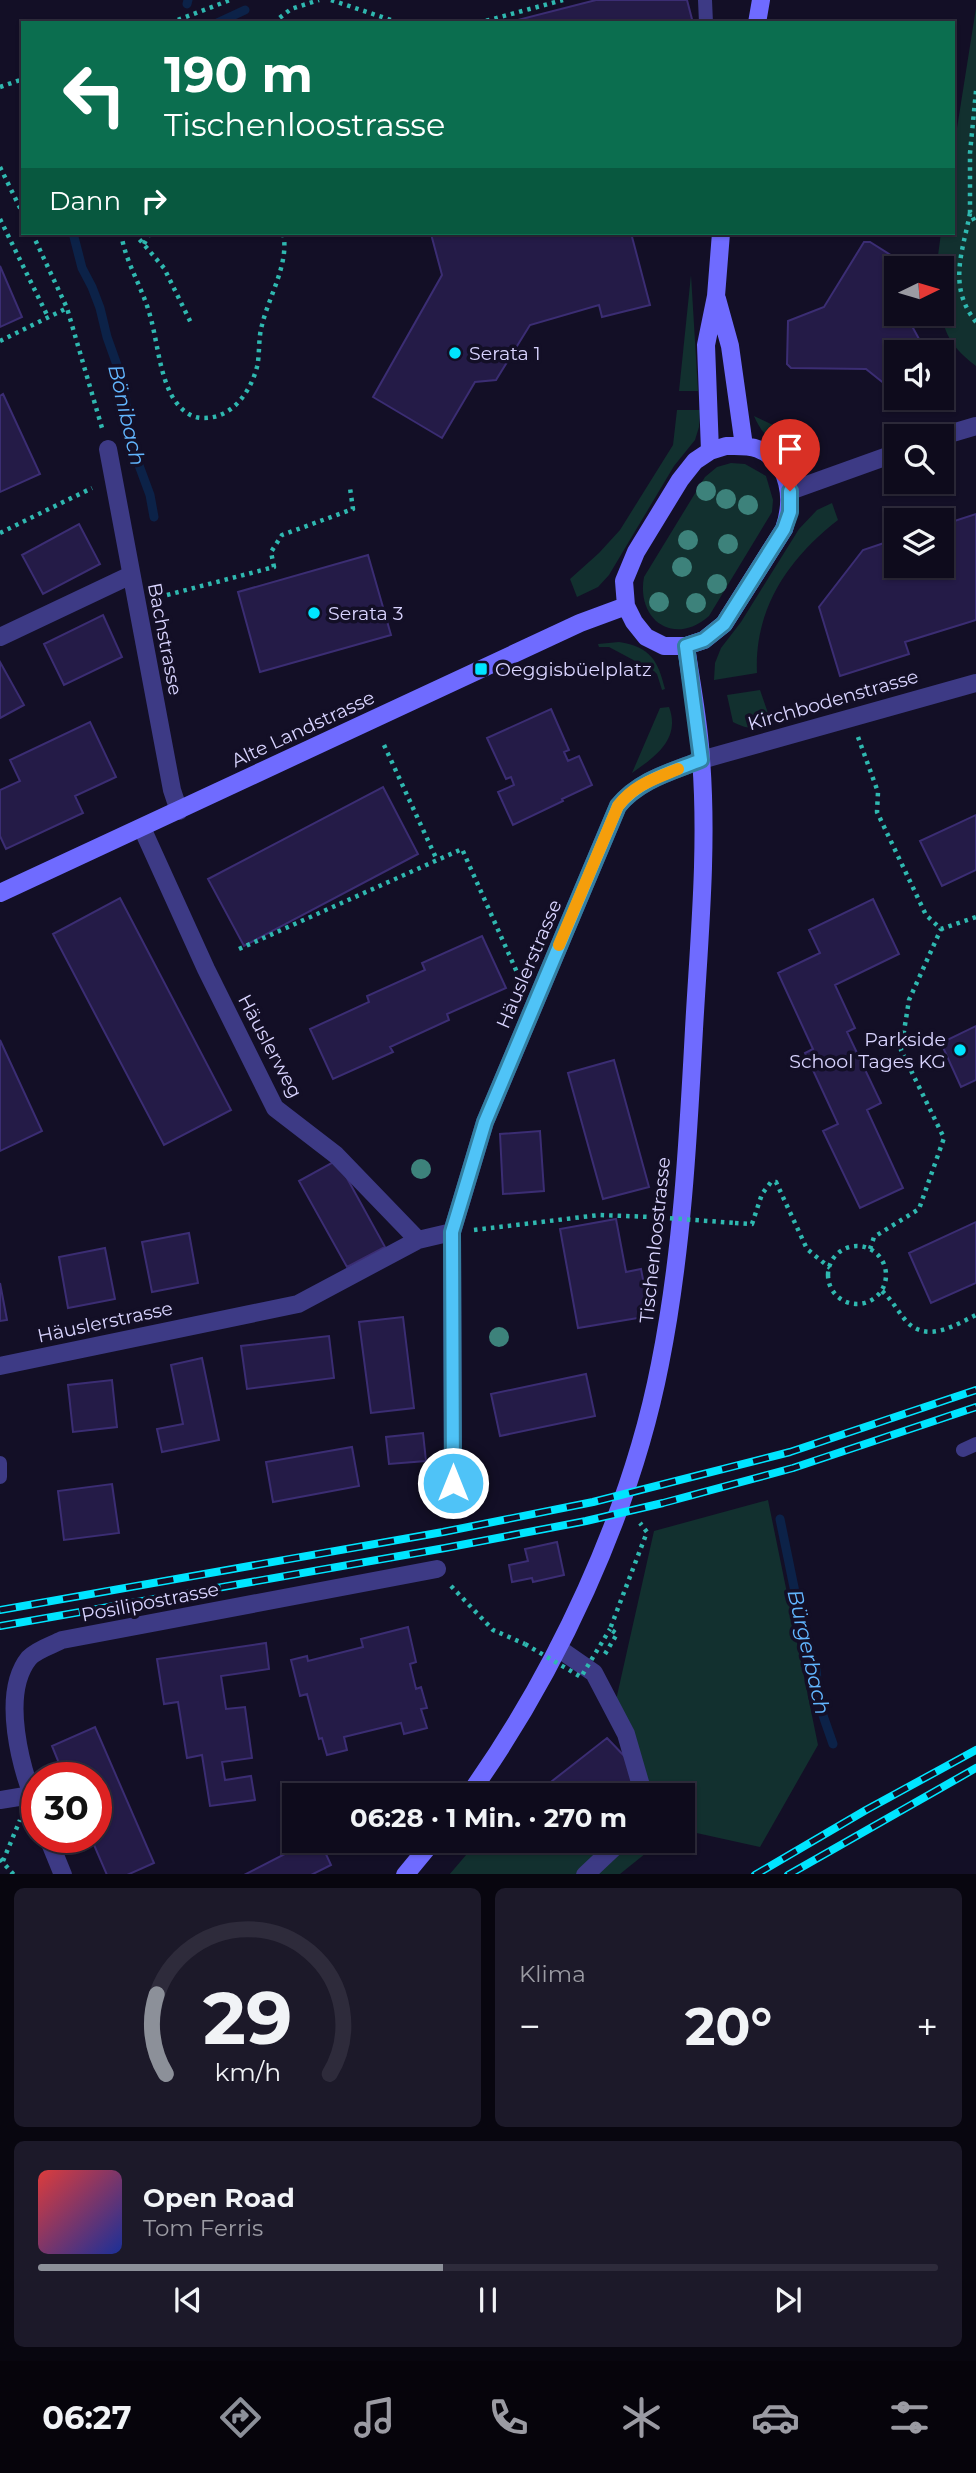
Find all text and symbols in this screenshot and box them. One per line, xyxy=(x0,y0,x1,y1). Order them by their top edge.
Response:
text: 190 m xyxy=(164,45,313,104)
icon: left xyxy=(49,49,140,140)
text: Tischenloostrasse xyxy=(164,105,445,144)
icon: right xyxy=(135,182,173,220)
text: Dann xyxy=(49,185,121,217)
north arrow xyxy=(884,256,954,326)
map controls xyxy=(884,256,954,578)
button: sound xyxy=(884,340,954,410)
place label: Serata 1 xyxy=(469,342,541,365)
marker: Serata 1 xyxy=(447,345,463,361)
water label: Bönibach xyxy=(103,362,151,468)
pin xyxy=(760,419,820,491)
button: search xyxy=(884,424,954,494)
icon: arrive xyxy=(771,430,809,468)
button: layers xyxy=(884,508,954,578)
street label: Bachstrasse xyxy=(143,581,187,697)
place label: Serata 3 xyxy=(328,602,403,625)
marker: Serata 3 xyxy=(306,605,322,621)
place label: Oeggisbüelplatz xyxy=(495,658,652,681)
marker: Oeggisbüelplatz xyxy=(473,661,489,677)
street label: Kirchbodenstrasse xyxy=(745,665,921,735)
street label: Alte Landstrasse xyxy=(228,686,378,772)
street label: Häuslerstrasse xyxy=(491,896,567,1032)
street label: Häuslerweg xyxy=(233,990,307,1102)
place label: Parkside School Tages KG xyxy=(789,1028,946,1073)
marker: Parkside School Tages KG xyxy=(952,1042,968,1058)
street label: Tischenloostrasse xyxy=(635,1156,675,1324)
street label: Häuslerstrasse xyxy=(35,1296,175,1348)
position arrow xyxy=(416,1446,490,1520)
street label: Posilipostrasse xyxy=(79,1577,221,1627)
water label: Bürgerbach xyxy=(782,1587,836,1717)
speed limit sign: 30 xyxy=(21,1762,112,1853)
text: 06:28 · 1 Min. · 270 m xyxy=(350,1802,627,1834)
text: Klima xyxy=(519,1960,586,1988)
text: 29 xyxy=(203,1974,292,2062)
text: 20° xyxy=(685,1995,772,2058)
text: − xyxy=(519,2003,541,2050)
text: + xyxy=(916,2003,938,2050)
text: km/h xyxy=(214,2056,281,2086)
text: Open Road xyxy=(143,2182,295,2214)
text: Tom Ferris xyxy=(143,2214,263,2242)
icon: previous xyxy=(169,2281,207,2319)
icon: pause xyxy=(469,2281,507,2319)
icon: next xyxy=(769,2281,807,2319)
icon: directions xyxy=(216,2393,265,2442)
icon: music xyxy=(350,2393,399,2442)
icon: phone xyxy=(484,2393,533,2442)
icon: climate xyxy=(617,2393,666,2442)
icon: car xyxy=(751,2393,800,2442)
icon: filters xyxy=(885,2393,934,2442)
text: 06:27 xyxy=(42,2398,132,2437)

